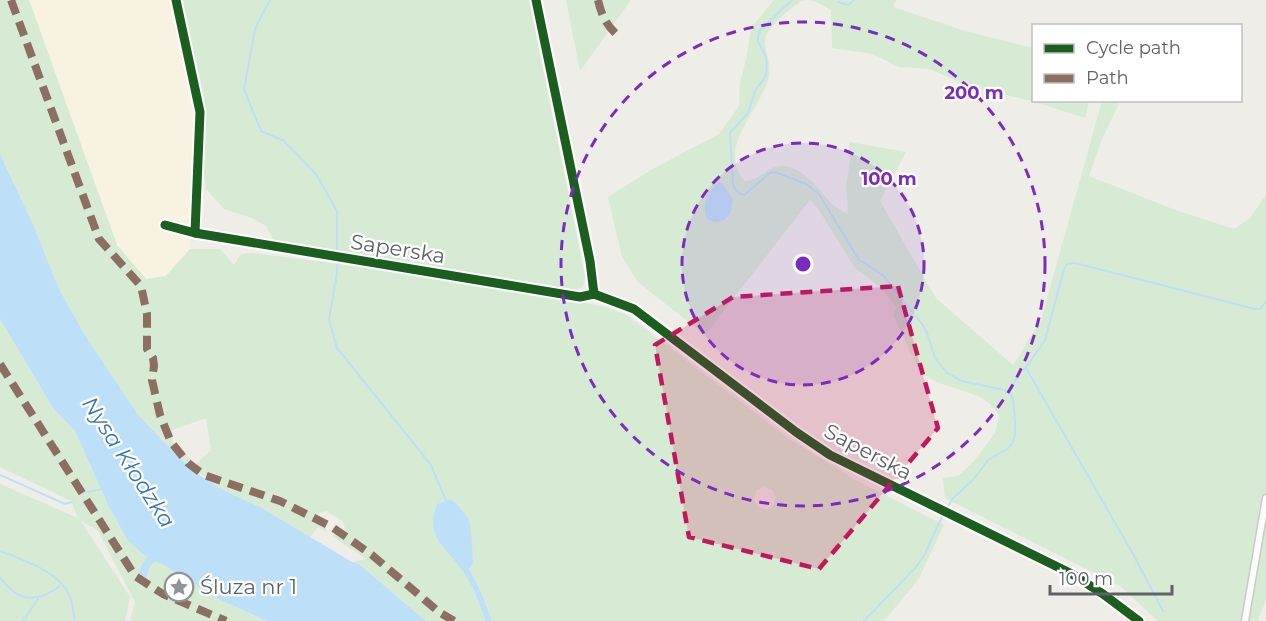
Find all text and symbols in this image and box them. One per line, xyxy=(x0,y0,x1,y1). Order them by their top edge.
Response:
legend xyxy=(1032,24,1242,102)
text: Cycle path xyxy=(1086,37,1181,59)
text: Path xyxy=(1086,67,1129,89)
text: 200 m xyxy=(944,82,1004,104)
text: 100 m xyxy=(861,168,917,190)
street label: Saperska xyxy=(349,229,447,268)
centre of rings xyxy=(793,254,813,274)
water label: Nysa Kłodzka xyxy=(76,392,181,533)
street label: Saperska xyxy=(820,418,916,485)
scale bar xyxy=(1050,558,1172,596)
text: 100 m xyxy=(1059,568,1113,590)
place icon: Śluza nr 1 xyxy=(163,571,195,603)
place label: Śluza nr 1 xyxy=(200,574,297,599)

